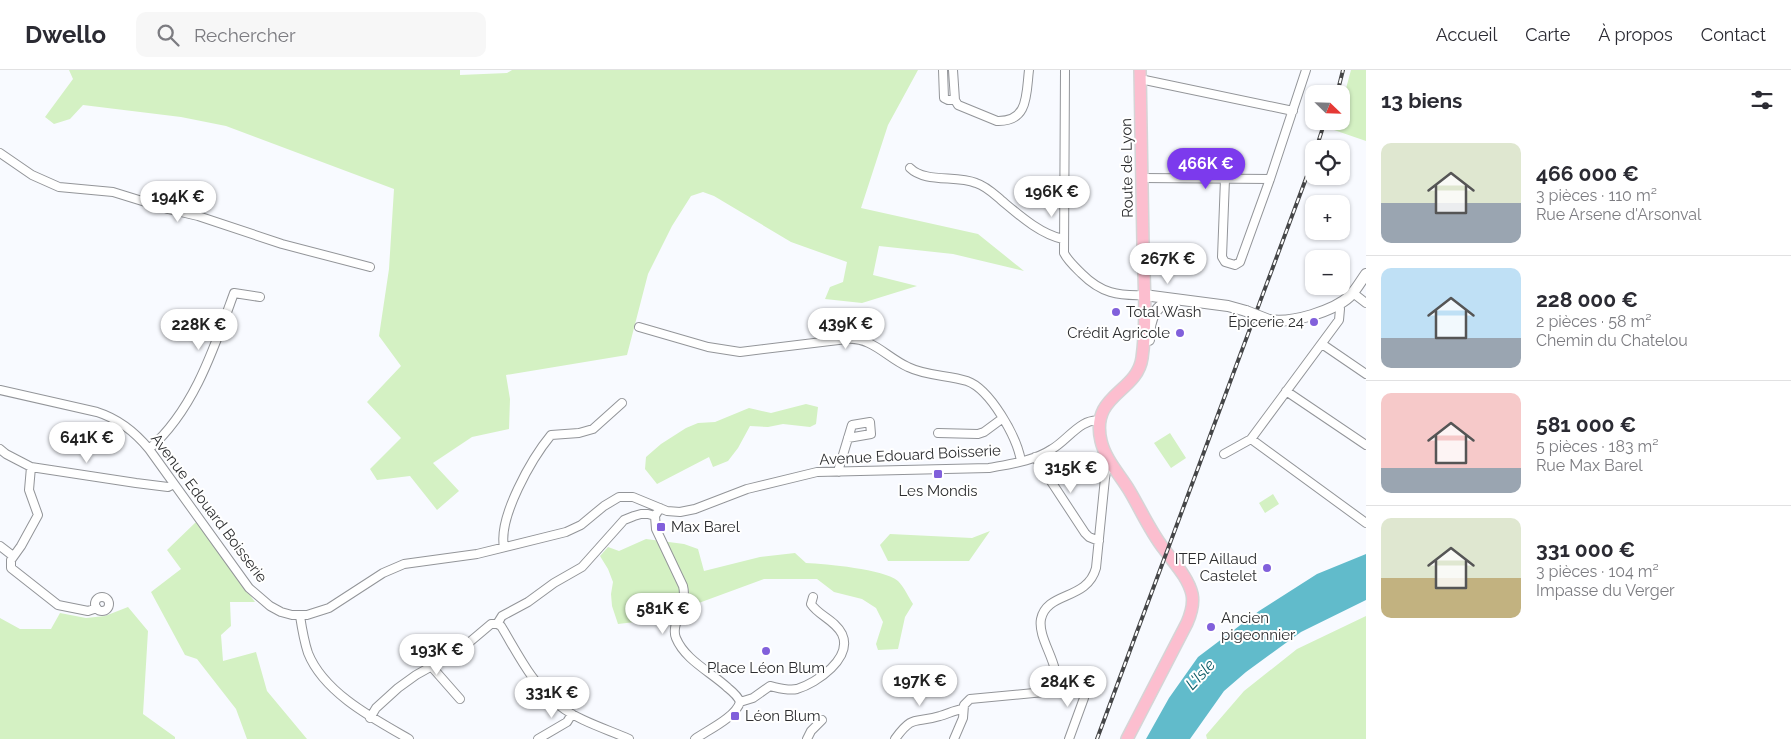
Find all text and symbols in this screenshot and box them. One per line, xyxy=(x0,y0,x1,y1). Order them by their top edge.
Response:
search box xyxy=(136,12,486,57)
text: Dwello xyxy=(25,20,106,49)
icon: search xyxy=(154,21,182,49)
text: Rechercher xyxy=(194,24,296,46)
text: Accueil xyxy=(1436,24,1497,45)
text: Carte xyxy=(1525,24,1570,45)
text: À propos xyxy=(1598,24,1673,45)
text: Contact xyxy=(1701,24,1766,45)
north arrow xyxy=(1305,85,1350,130)
map controls xyxy=(1305,85,1350,295)
icon: filters xyxy=(1748,86,1776,114)
text: 13 biens xyxy=(1381,88,1462,113)
street label: Route de Lyon xyxy=(1117,118,1137,218)
button: locate xyxy=(1305,140,1350,185)
pin: 466K € xyxy=(1165,148,1247,190)
text: 466K € xyxy=(1178,154,1234,173)
text: 466 000 € xyxy=(1536,161,1639,186)
icon: home xyxy=(1421,163,1481,223)
pin: 196K € xyxy=(1011,176,1093,218)
pin: 194K € xyxy=(137,180,219,223)
text: 196K € xyxy=(1025,182,1079,201)
text: 3 pièces · 110 m² xyxy=(1536,186,1657,205)
text: 194K € xyxy=(151,187,205,206)
button: + xyxy=(1305,195,1350,240)
text: Rue Arsene d'Arsonval xyxy=(1536,205,1701,224)
pin: 267K € xyxy=(1127,242,1209,285)
text: 267K € xyxy=(1141,249,1195,268)
button: − xyxy=(1305,250,1350,295)
text: 228 000 € xyxy=(1536,287,1638,312)
icon: home xyxy=(1421,288,1481,348)
place label: Total Wash xyxy=(1126,303,1201,321)
marker: Total Wash xyxy=(1110,306,1122,318)
pin: 228K € xyxy=(158,308,240,351)
pin: 439K € xyxy=(805,308,887,350)
text: 2 pièces · 58 m² xyxy=(1536,312,1651,331)
place label: Épicerie 24 xyxy=(1228,313,1304,331)
text: 439K € xyxy=(819,314,873,333)
text: 228K € xyxy=(172,315,226,334)
marker: Épicerie 24 xyxy=(1308,316,1320,328)
place label: Crédit Agricole xyxy=(1067,324,1170,342)
marker: Crédit Agricole xyxy=(1174,327,1186,339)
text: Chemin du Chatelou xyxy=(1536,331,1688,350)
text: 581 000 € xyxy=(1536,412,1636,437)
icon: home xyxy=(1421,413,1481,473)
pin: 641K € xyxy=(46,422,128,464)
text: 641K € xyxy=(60,428,114,447)
street label: Avenue Edouard Boisserie xyxy=(147,430,271,586)
text: 5 pièces · 183 m² xyxy=(1536,437,1658,456)
street label: Avenue Edouard Boisserie xyxy=(819,441,1001,469)
pin: 315K € xyxy=(1030,452,1112,494)
text: Rue Max Barel xyxy=(1536,456,1643,475)
text: 315K € xyxy=(1045,458,1097,477)
marker: Les Mondis xyxy=(932,468,944,480)
place label: Les Mondis xyxy=(899,482,978,500)
place label: Max Barel xyxy=(671,518,741,536)
marker: Max Barel xyxy=(655,521,667,533)
text: 331 000 € xyxy=(1536,537,1635,562)
icon: home xyxy=(1421,538,1481,598)
place label: ITEP Aillaud Castelet xyxy=(1175,550,1257,585)
marker: ITEP Aillaud Castelet xyxy=(1261,562,1273,574)
text: 3 pièces · 104 m² xyxy=(1536,562,1659,581)
text: Impasse du Verger xyxy=(1536,581,1675,600)
pin: 581K € xyxy=(622,592,704,635)
text: 581K € xyxy=(636,599,690,618)
place label: Ancien pigeonnier xyxy=(1221,609,1296,644)
marker: Ancien pigeonnier xyxy=(1205,621,1217,633)
pin: 193K € xyxy=(396,634,478,676)
text: 193K € xyxy=(410,640,464,659)
marker: Place Léon Blum xyxy=(760,645,772,657)
water label: L'Isle xyxy=(1182,655,1219,693)
place label: Place Léon Blum xyxy=(707,659,825,677)
pin: 197K € xyxy=(879,664,961,707)
pin: 284K € xyxy=(1027,666,1109,708)
text: 197K € xyxy=(893,671,947,690)
text: 284K € xyxy=(1041,672,1095,691)
pin: 331K € xyxy=(511,676,593,719)
text: 331K € xyxy=(526,683,578,702)
place label: Léon Blum xyxy=(745,707,821,725)
marker: Léon Blum xyxy=(729,710,741,722)

